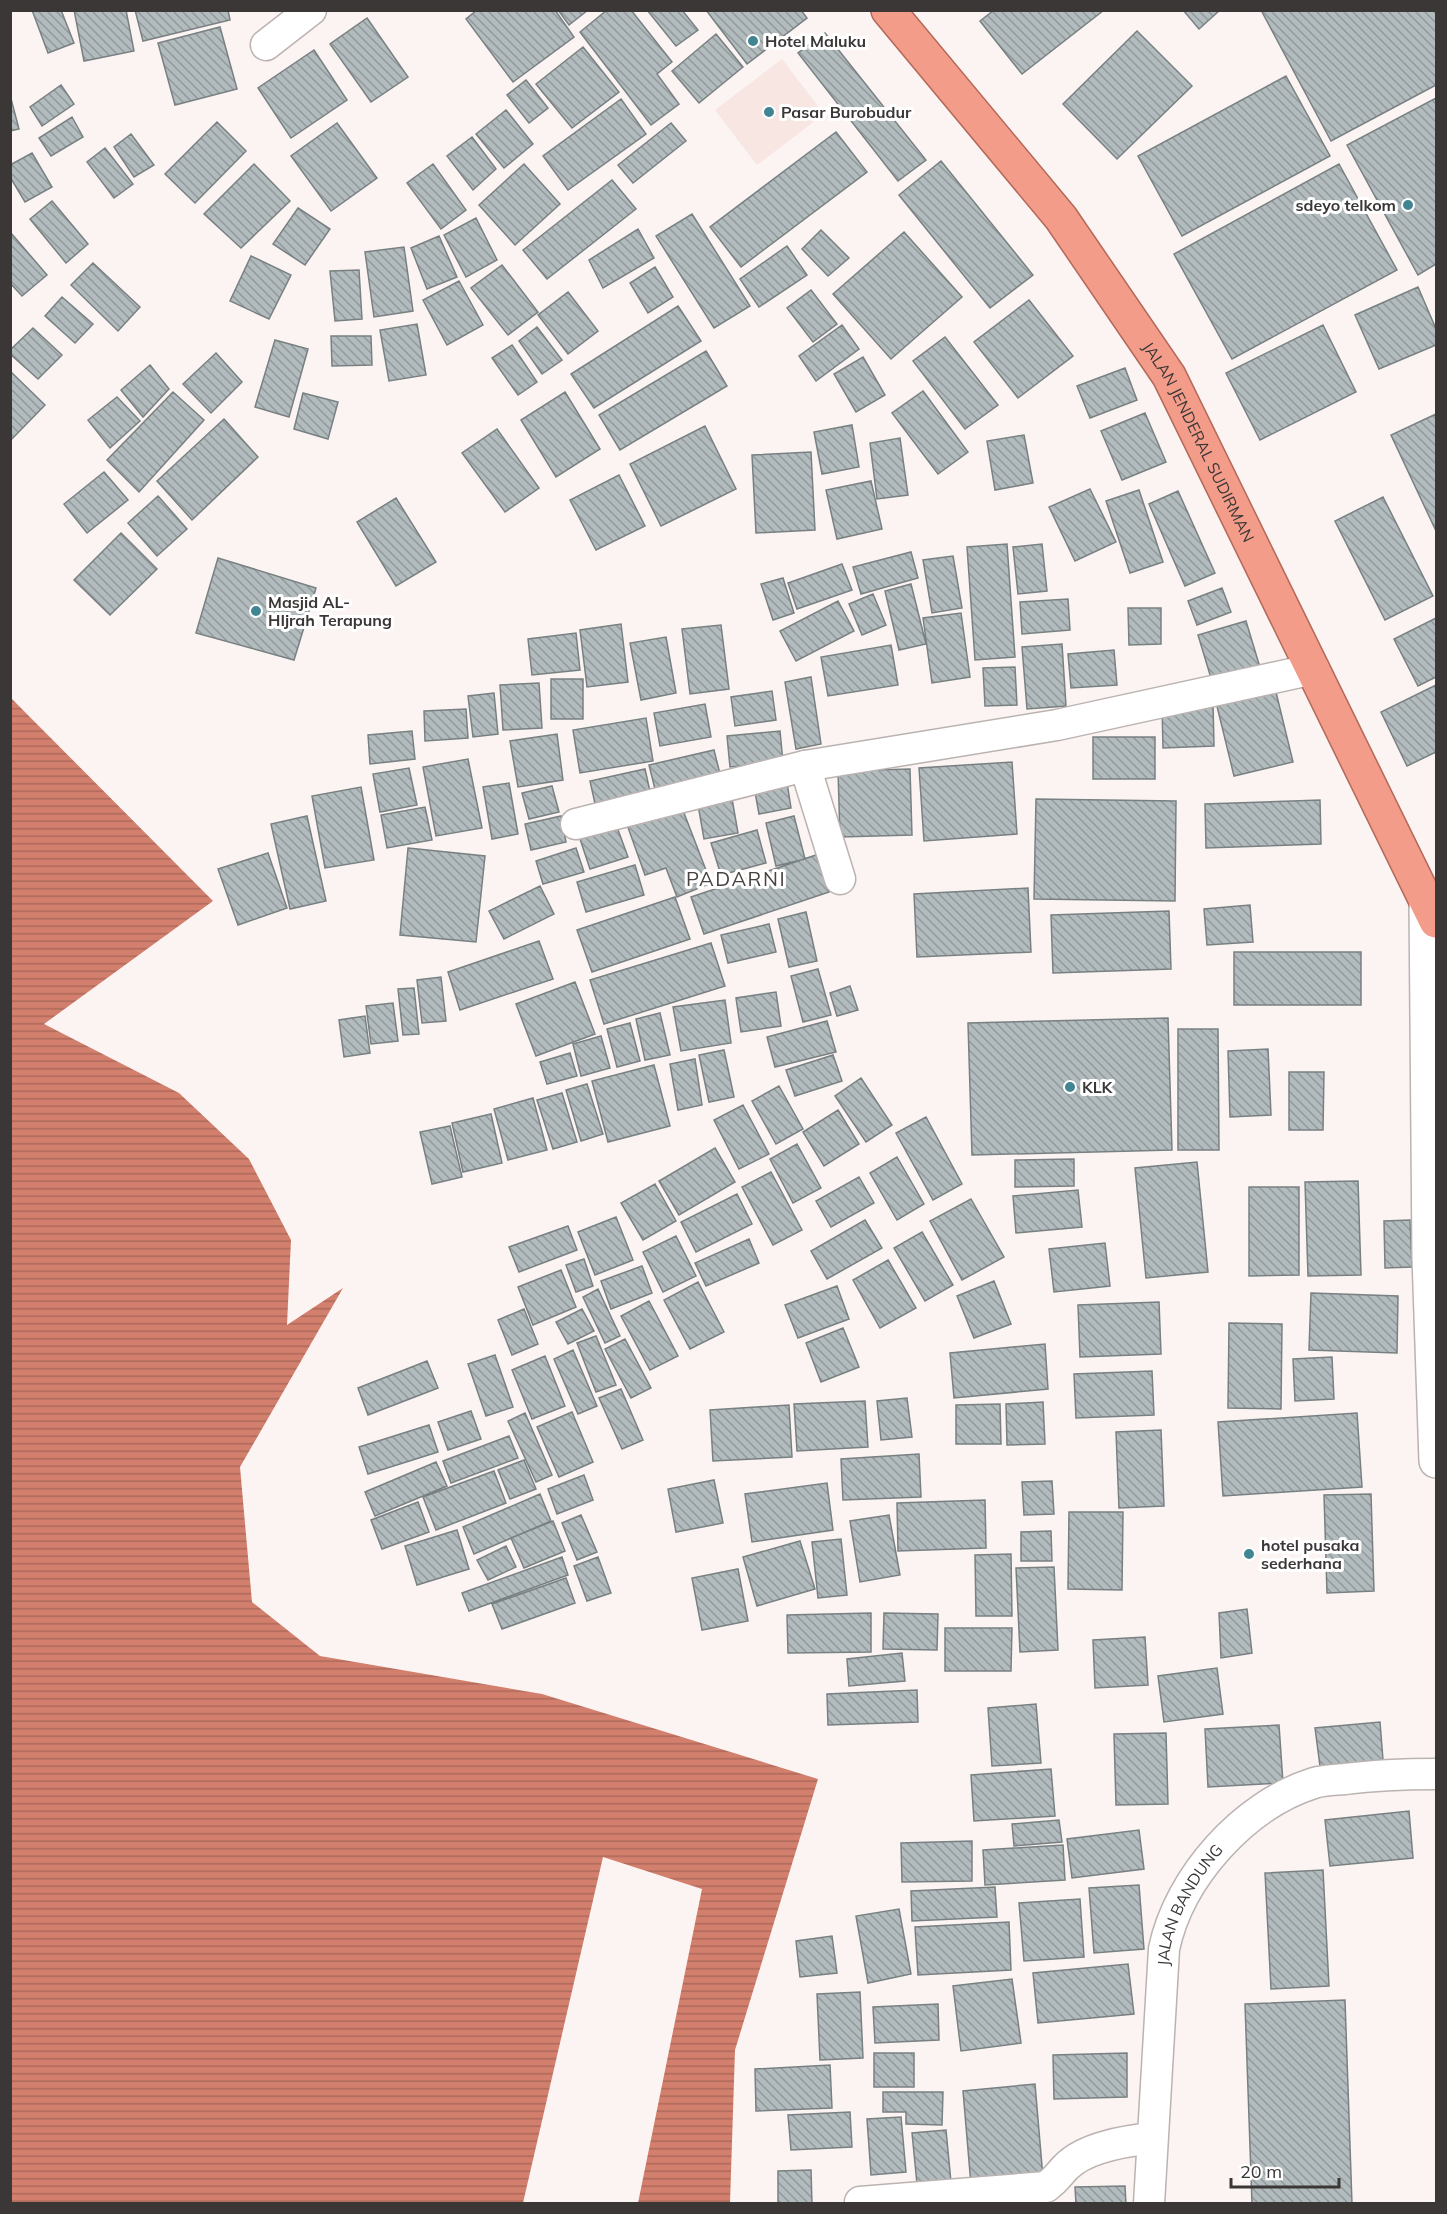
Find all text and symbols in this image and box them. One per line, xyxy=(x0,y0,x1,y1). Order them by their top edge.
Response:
place label: Hotel Maluku xyxy=(765,31,866,51)
marker: Hotel Maluku xyxy=(746,34,760,48)
place label: Pasar Burobudur xyxy=(781,102,912,122)
marker: Pasar Burobudur xyxy=(762,105,776,119)
place label: sdeyo telkom xyxy=(1296,195,1396,215)
marker: sdeyo telkom xyxy=(1401,198,1415,212)
street label: JALAN JENDERAL SUDIRMAN xyxy=(1138,338,1259,545)
place label: Masjid AL- HIjrah Terapung xyxy=(268,592,392,630)
marker: Masjid AL- HIjrah Terapung xyxy=(249,604,263,618)
district label: PADARNI xyxy=(686,866,786,891)
place label: KLK xyxy=(1082,1077,1114,1097)
marker: KLK xyxy=(1063,1080,1077,1094)
place label: hotel pusaka sederhana xyxy=(1261,1535,1359,1573)
marker: hotel pusaka sederhana xyxy=(1242,1547,1256,1561)
street label: JALAN BANDUNG xyxy=(1153,1840,1227,1967)
scale bar xyxy=(1231,2151,1339,2189)
text: 20 m xyxy=(1240,2160,1282,2183)

